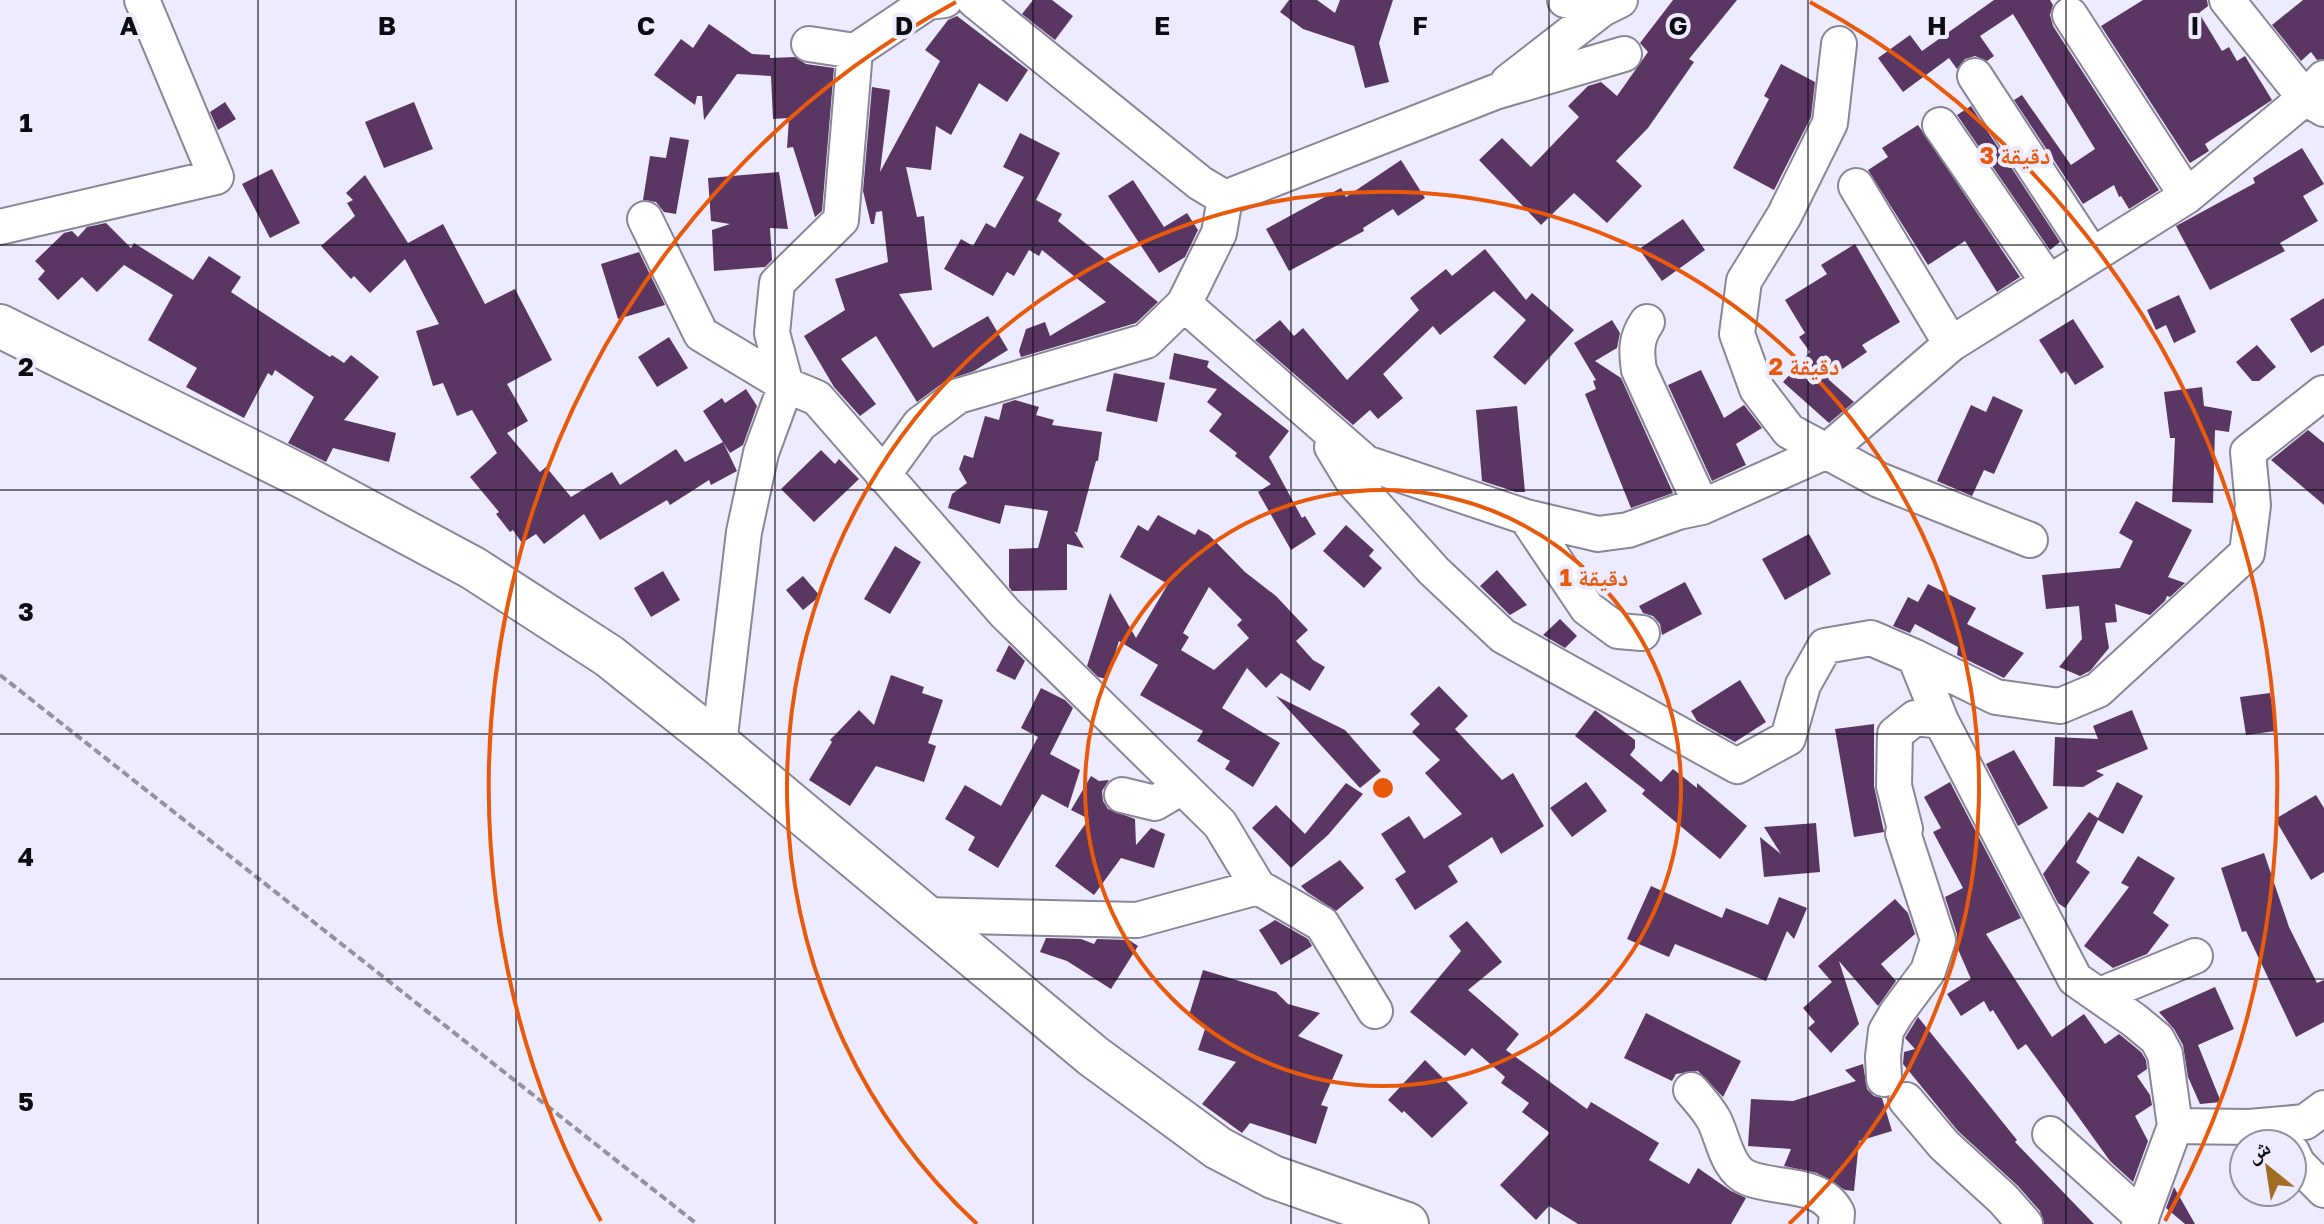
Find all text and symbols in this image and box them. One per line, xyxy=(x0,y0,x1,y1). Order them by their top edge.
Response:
text: A xyxy=(120,10,139,41)
text: B xyxy=(378,10,396,41)
text: C xyxy=(637,10,655,41)
text: D xyxy=(895,10,913,41)
text: E xyxy=(1154,10,1170,41)
text: F xyxy=(1412,10,1428,41)
text: G xyxy=(1668,10,1688,41)
text: H xyxy=(1927,10,1947,41)
text: I xyxy=(2191,10,2199,41)
text: 1 xyxy=(19,107,33,138)
text: 3 دقيقة xyxy=(1979,140,2051,170)
text: 2 xyxy=(18,351,34,382)
text: 2 دقيقة xyxy=(1768,351,1840,381)
text: 1 دقيقة xyxy=(1560,562,1628,592)
text: 3 xyxy=(18,596,34,627)
centre of rings xyxy=(1369,774,1397,802)
text: 4 xyxy=(18,841,34,872)
text: 5 xyxy=(18,1086,34,1117)
north arrow xyxy=(2228,1128,2308,1208)
text: ش xyxy=(2241,1133,2275,1169)

